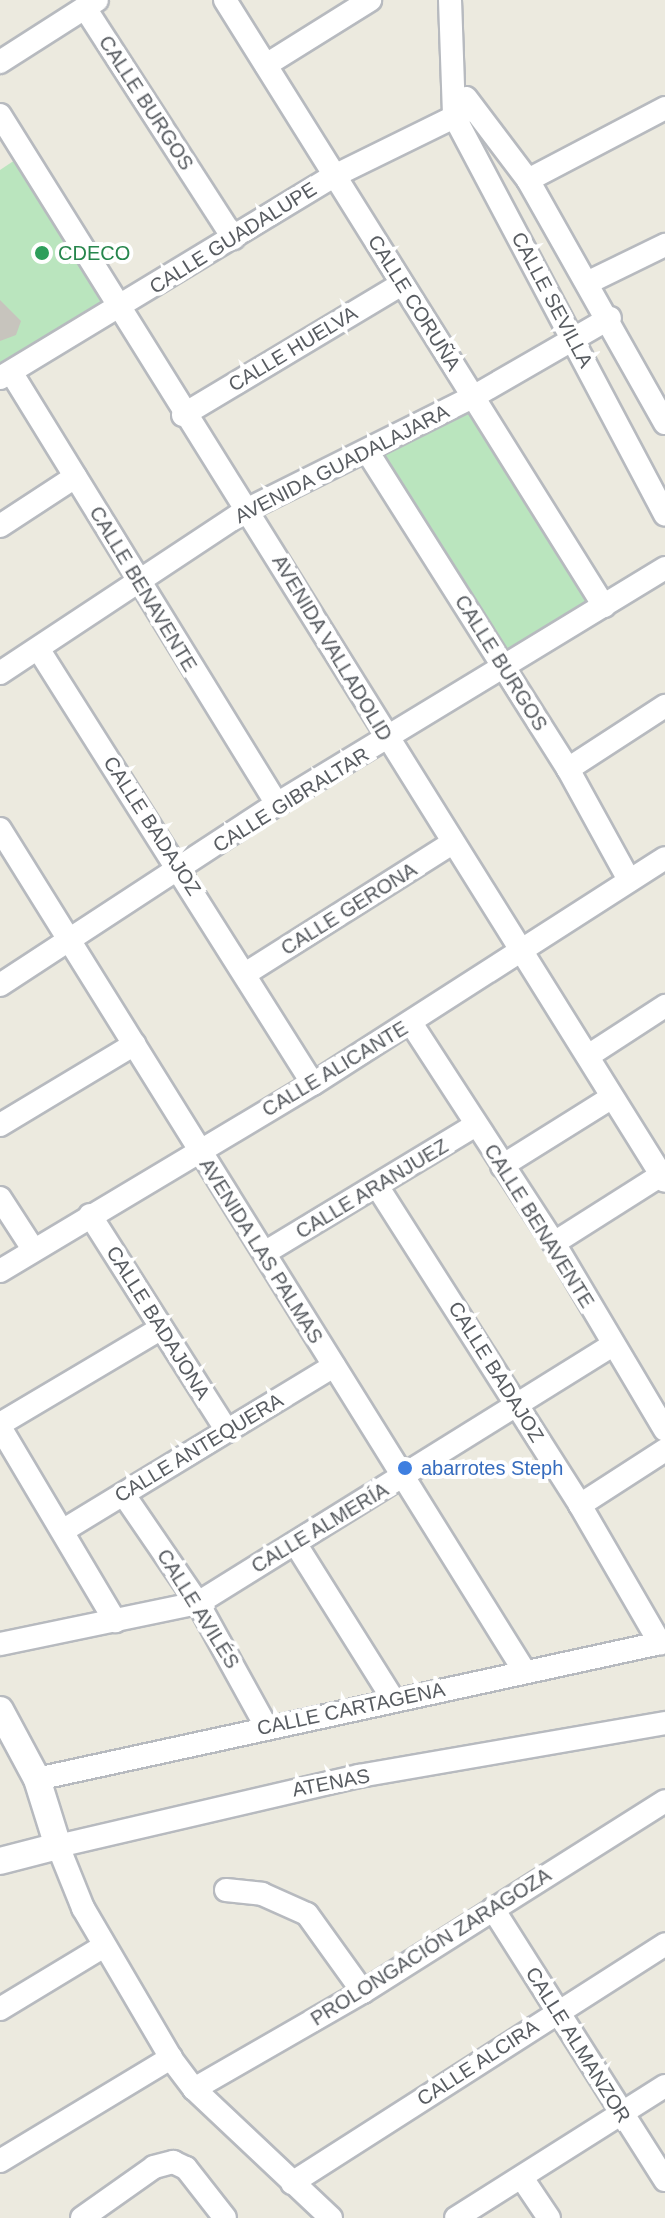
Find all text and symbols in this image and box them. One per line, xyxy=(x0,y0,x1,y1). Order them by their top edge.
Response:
street label: CALLE BURGOS xyxy=(94,31,198,175)
street label: CALLE GUADALUPE xyxy=(145,177,321,299)
street label: CALLE SEVILLA xyxy=(506,228,598,372)
street label: CALLE CORUÑA xyxy=(363,231,465,375)
place label: CDECO xyxy=(58,241,130,265)
marker: CDECO xyxy=(33,244,51,262)
street label: CALLE HUELVA xyxy=(224,301,362,397)
street label: AVENIDA GUADALAJARA xyxy=(230,399,454,529)
street label: CALLE BENAVENTE xyxy=(84,502,202,676)
street label: AVENIDA VALLADOLID xyxy=(267,550,397,746)
street label: CALLE BURGOS xyxy=(450,591,552,735)
street label: CALLE GIBRALTAR xyxy=(209,742,373,858)
street label: CALLE BADAJOZ xyxy=(98,752,206,900)
street label: CALLE GERONA xyxy=(277,858,421,960)
street label: CALLE ALICANTE xyxy=(257,1016,413,1122)
street label: CALLE ARANJUEZ xyxy=(291,1134,453,1244)
street label: CALLE BENAVENTE xyxy=(479,1140,599,1312)
street label: AVENIDA LAS PALMAS xyxy=(194,1154,328,1348)
street label: CALLE BADAJONA xyxy=(101,1242,215,1404)
street label: CALLE BADAJOZ xyxy=(443,1297,549,1447)
street label: CALLE ANTEQUERA xyxy=(110,1388,288,1508)
place label: abarrotes Steph xyxy=(421,1456,563,1480)
marker: abarrotes Steph xyxy=(396,1459,414,1477)
street label: CALLE ALMERÍA xyxy=(247,1477,393,1579)
street label: CALLE AVILÉS xyxy=(151,1544,245,1674)
street label: CALLE CARTAGENA xyxy=(255,1677,447,1741)
street label: ATENAS xyxy=(290,1764,372,1802)
street label: PROLONGACIÓN ZARAGOZA xyxy=(306,1863,556,2031)
street label: CALLE ALMANZOR xyxy=(520,1962,636,2128)
street label: CALLE ALCIRA xyxy=(412,2014,544,2112)

